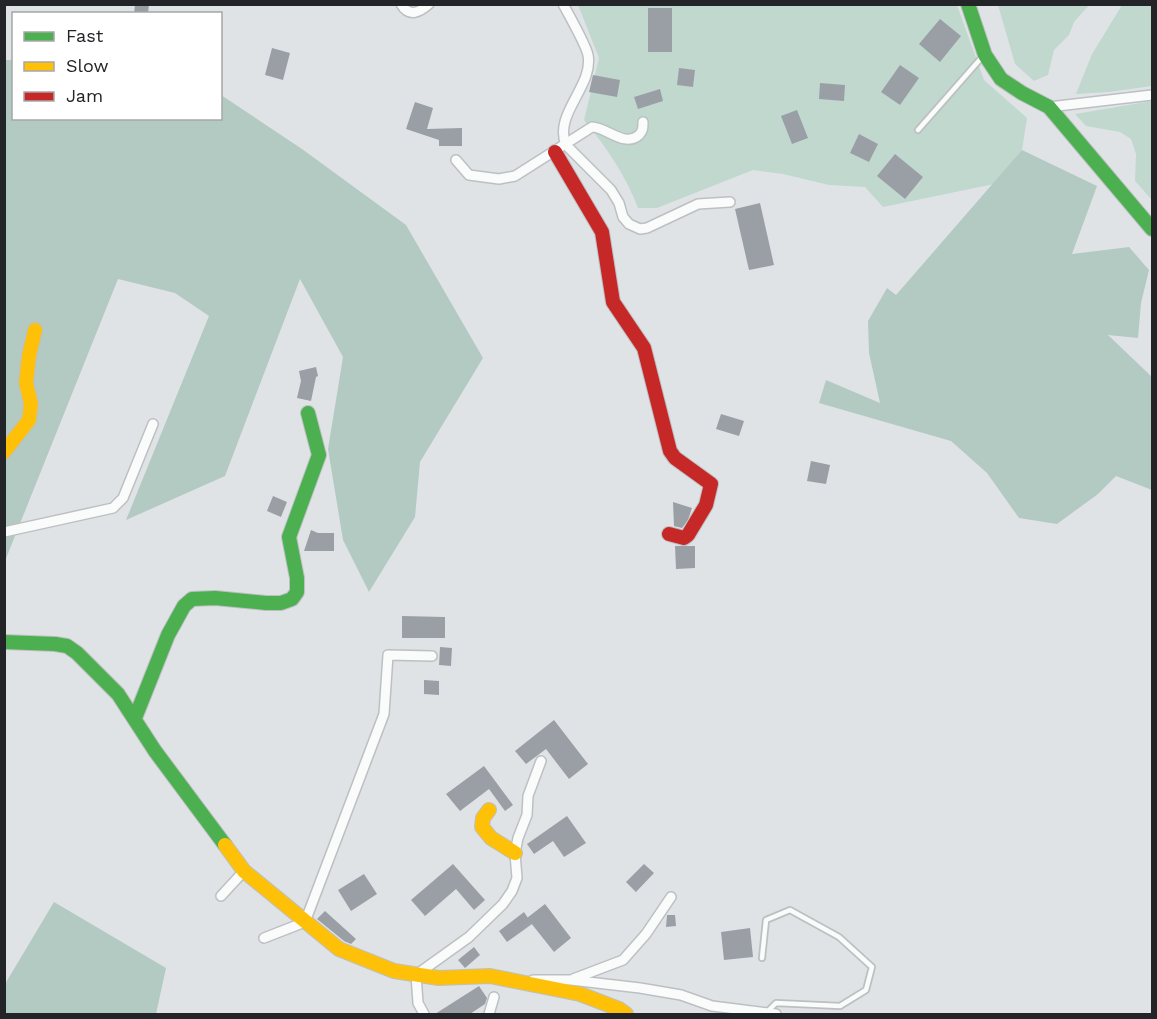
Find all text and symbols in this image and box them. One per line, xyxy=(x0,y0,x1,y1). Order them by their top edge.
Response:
legend xyxy=(12,12,222,120)
text: Fast xyxy=(66,25,104,46)
text: Slow xyxy=(66,55,109,76)
text: Jam xyxy=(66,85,103,106)

